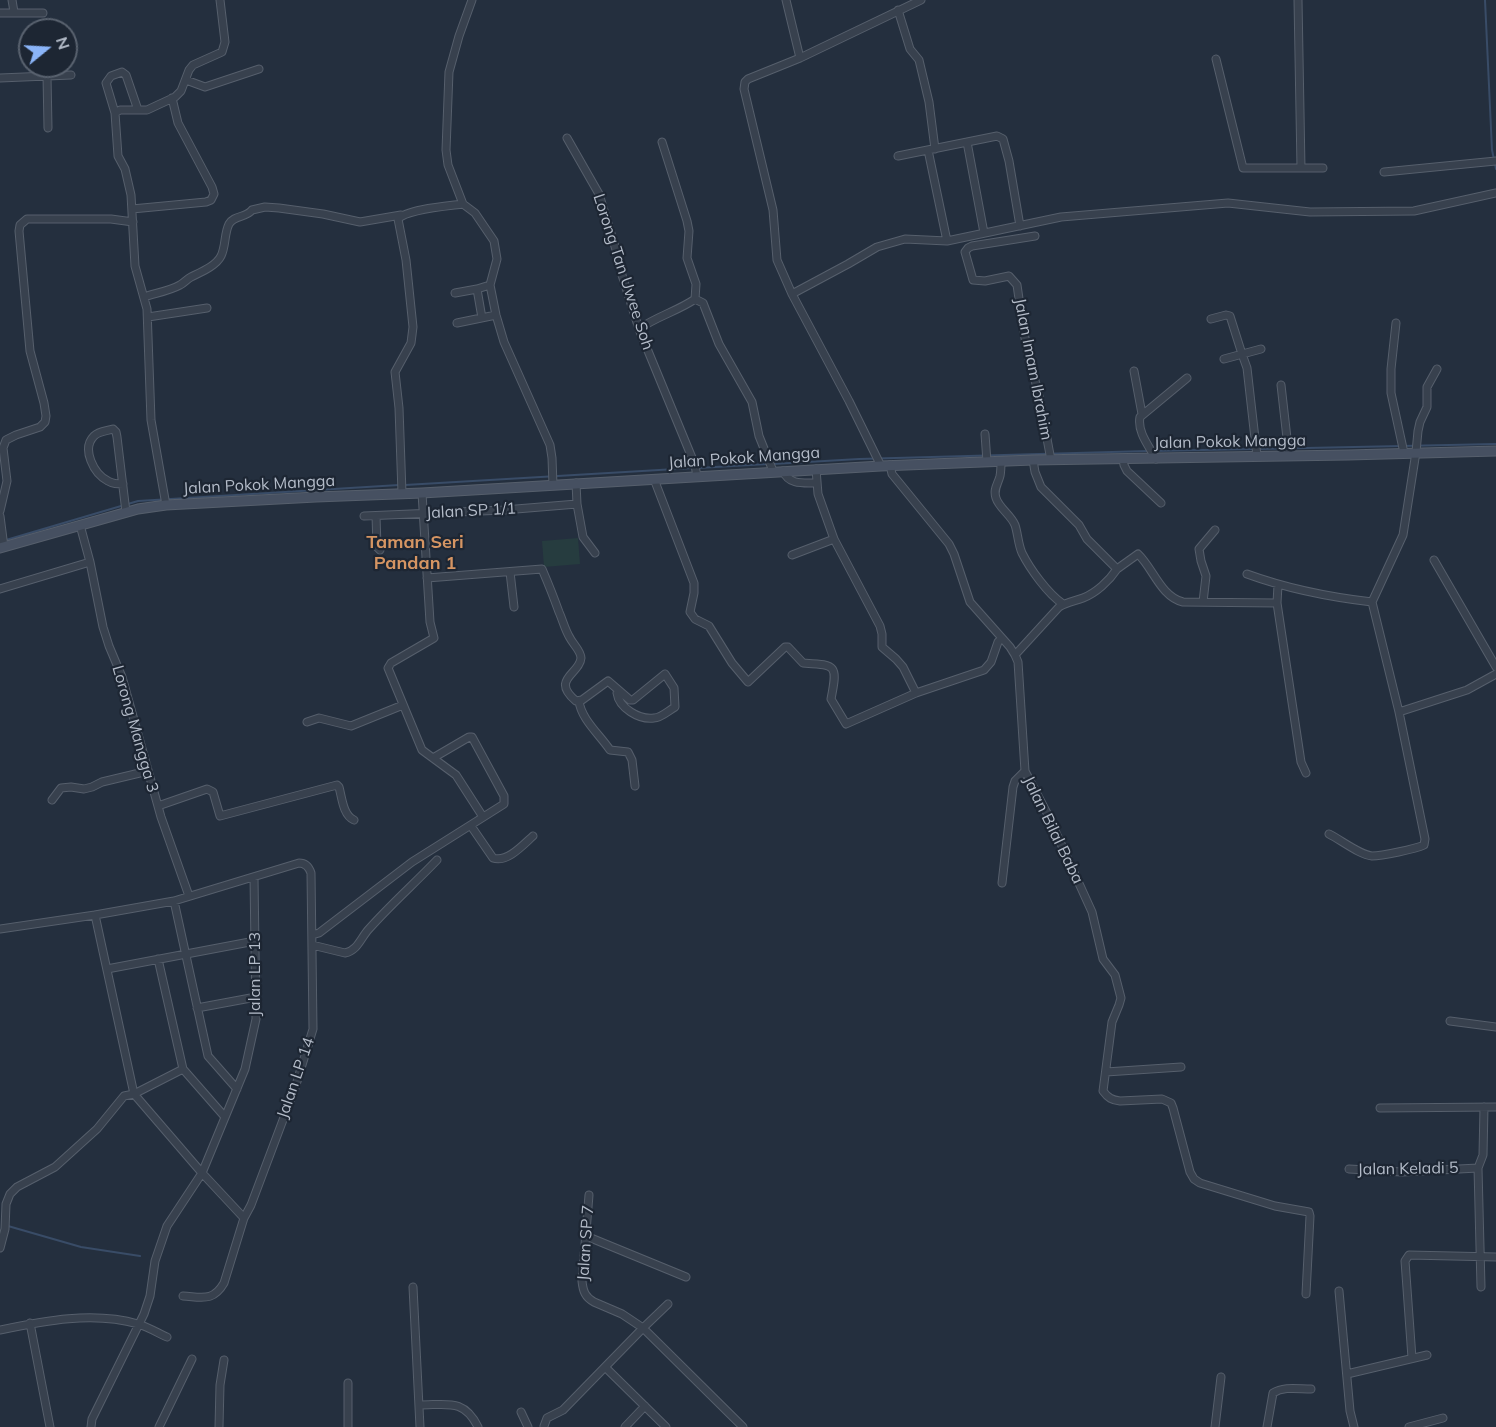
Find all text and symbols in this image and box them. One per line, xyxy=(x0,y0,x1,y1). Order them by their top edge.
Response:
north arrow xyxy=(18,18,78,78)
text: N xyxy=(52,34,75,52)
street label: Lorong Tan Uwee Soh xyxy=(589,192,657,352)
street label: Jalan Imam Ibrahim xyxy=(1010,296,1056,442)
street label: Jalan Pokok Mangga xyxy=(1154,431,1306,453)
street label: Jalan Pokok Mangga xyxy=(667,443,821,473)
street label: Jalan Pokok Mangga xyxy=(182,471,336,499)
street label: Jalan SP 1/1 xyxy=(425,499,517,523)
district label: Taman Seri Pandan 1 xyxy=(366,532,464,574)
street label: Lorong Mangga 3 xyxy=(108,663,162,795)
street label: Jalan Bilal Baba xyxy=(1019,773,1087,887)
street label: Jalan LP 13 xyxy=(245,932,265,1016)
street label: Jalan LP 14 xyxy=(273,1035,319,1121)
street label: Jalan Keladi 5 xyxy=(1357,1159,1459,1179)
street label: Jalan SP 7 xyxy=(574,1204,598,1282)

